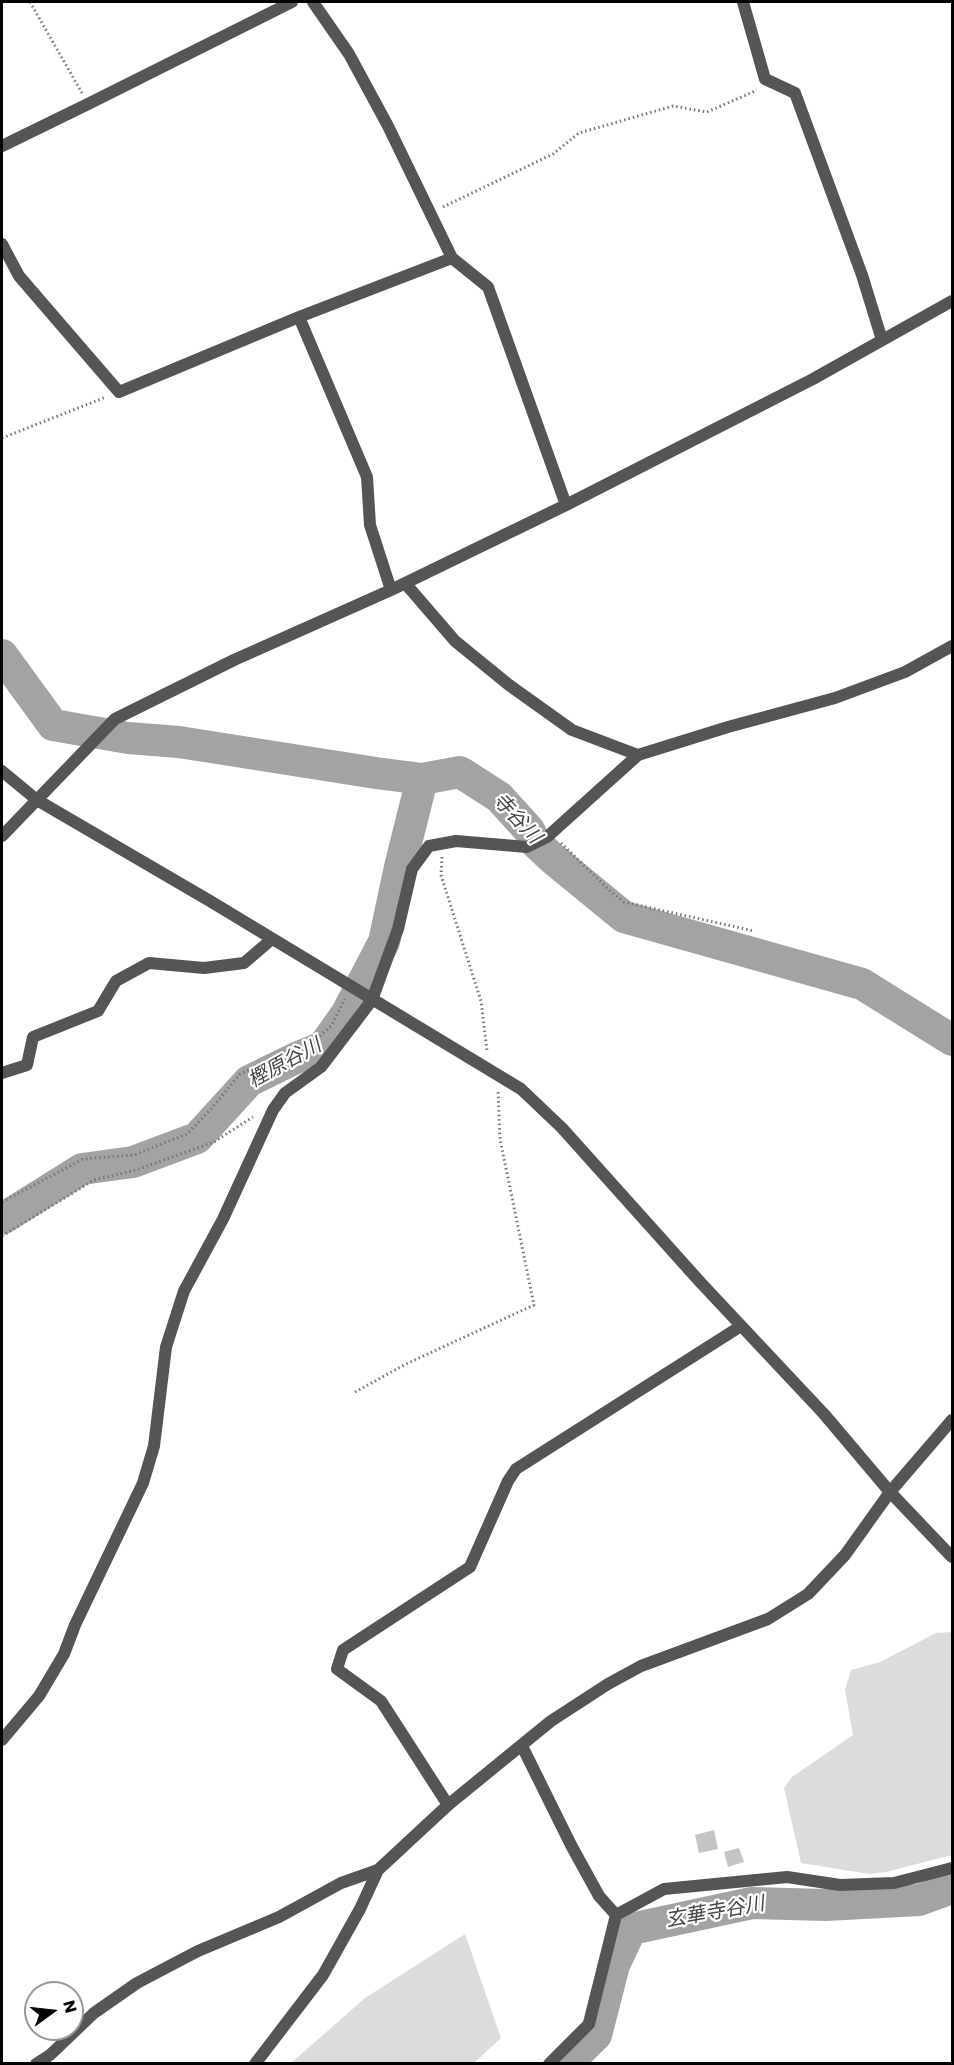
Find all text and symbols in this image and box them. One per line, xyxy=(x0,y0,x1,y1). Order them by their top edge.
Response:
water label: 寺谷川 xyxy=(487,789,545,849)
water label: 樫原谷川 xyxy=(244,1034,326,1094)
water label: 玄華寺谷川 xyxy=(664,1892,766,1934)
north arrow xyxy=(24,1981,84,2041)
text: N xyxy=(57,1998,83,2016)

